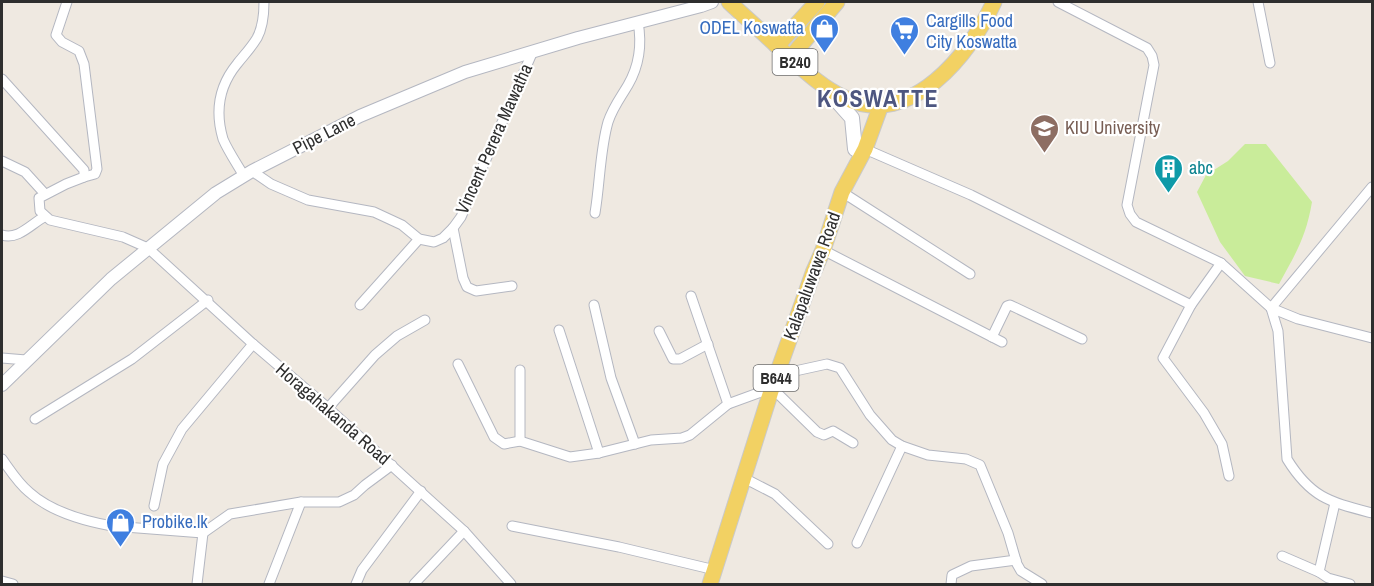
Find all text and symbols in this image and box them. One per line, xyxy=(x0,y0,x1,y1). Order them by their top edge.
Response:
place label: Cargills Food City Koswatta xyxy=(926,8,1017,54)
shop icon: ODEL Koswatta xyxy=(809,12,841,54)
place label: ODEL Koswatta xyxy=(700,15,804,40)
supermarket icon: Cargills Food City Koswatta xyxy=(889,15,921,57)
road number: B240 xyxy=(772,49,818,75)
street label: Vincent Perera Mawatha xyxy=(449,60,538,218)
district label: KOSWATTE xyxy=(817,82,939,114)
street label: Pipe Lane xyxy=(288,107,359,160)
school or university icon: KIU University xyxy=(1028,112,1060,154)
place label: KIU University xyxy=(1065,115,1161,140)
building icon: abc xyxy=(1152,152,1184,194)
place label: abc xyxy=(1189,155,1213,180)
street label: Kalapaluwawa Road xyxy=(777,208,846,343)
street label: Horagahakanda Road xyxy=(271,357,396,470)
road number: B644 xyxy=(754,365,798,391)
shop icon: Probike.lk xyxy=(105,506,137,548)
place label: Probike.lk xyxy=(142,509,208,534)

